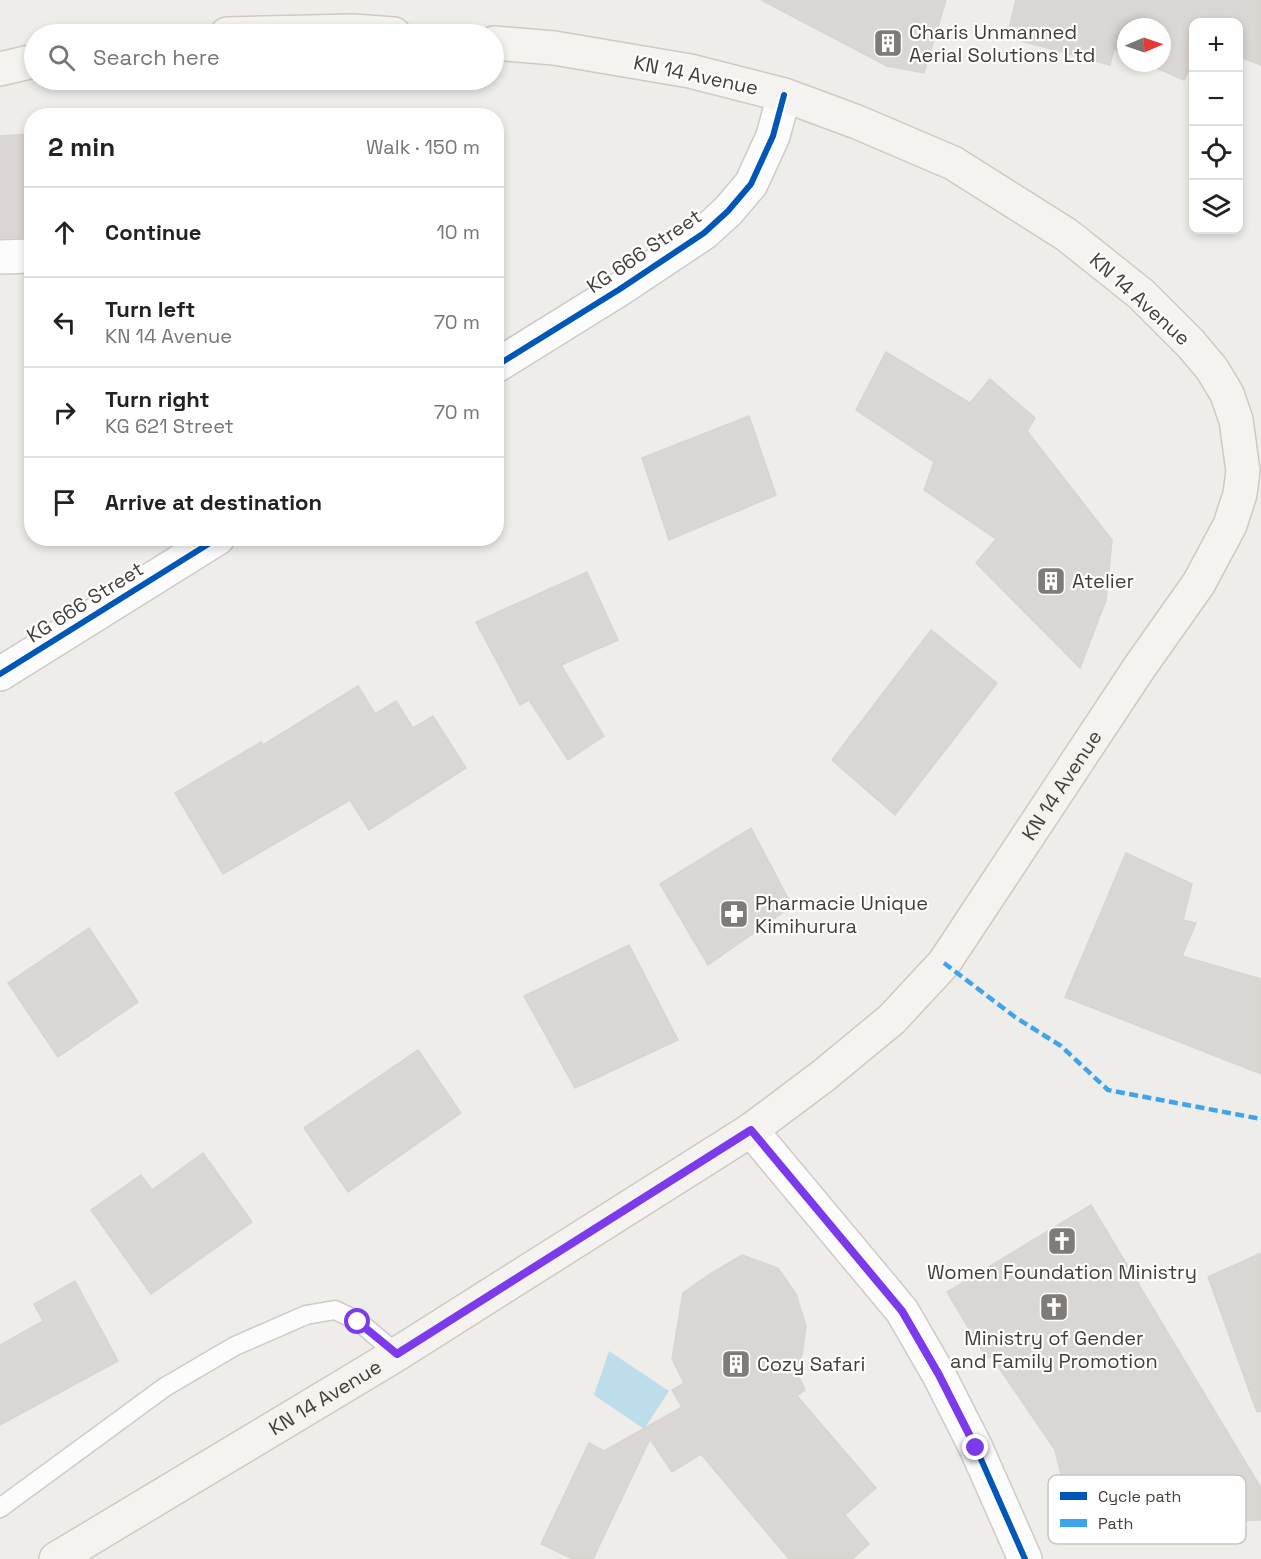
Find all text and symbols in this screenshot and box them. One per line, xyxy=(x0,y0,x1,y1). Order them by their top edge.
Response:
north arrow xyxy=(1117,18,1171,72)
map controls xyxy=(1189,18,1243,234)
button: + xyxy=(1189,18,1243,72)
place label: Charis Unmanned Aerial Solutions Ltd xyxy=(909,19,1095,68)
search box xyxy=(24,24,504,90)
building icon: Charis Unmanned Aerial Solutions Ltd xyxy=(872,27,904,59)
icon: search xyxy=(45,41,78,74)
text: Search here xyxy=(93,43,220,71)
street label: KN 14 Avenue xyxy=(631,49,761,101)
button: − xyxy=(1189,72,1243,126)
button: locate xyxy=(1189,126,1243,180)
text: 2 min xyxy=(48,130,115,164)
text: Walk · 150 m xyxy=(366,134,480,160)
button: layers xyxy=(1189,180,1243,234)
street label: KG 666 Street xyxy=(582,203,706,299)
icon: ahead xyxy=(48,216,81,249)
text: Continue xyxy=(105,218,201,246)
text: 10 m xyxy=(436,219,480,245)
street label: KN 14 Avenue xyxy=(1084,247,1196,351)
text: Turn left xyxy=(105,295,195,323)
icon: left xyxy=(48,306,81,339)
text: 70 m xyxy=(434,309,480,335)
text: KN 14 Avenue xyxy=(105,323,232,349)
text: Turn right xyxy=(105,385,210,413)
icon: right xyxy=(48,396,81,429)
text: 70 m xyxy=(434,399,480,425)
text: KG 621 Street xyxy=(105,413,234,439)
icon: arrive xyxy=(48,486,81,519)
text: Arrive at destination xyxy=(105,488,322,516)
street label: KG 666 Street xyxy=(22,556,148,648)
building icon: Atelier xyxy=(1035,565,1067,597)
place label: Atelier xyxy=(1072,568,1134,594)
street label: KN 14 Avenue xyxy=(1016,725,1107,845)
place label: Pharmacie Unique Kimihurura xyxy=(755,890,928,939)
pharmacy icon: Pharmacie Unique Kimihurura xyxy=(718,898,750,930)
church icon: Women Foundation Ministry xyxy=(1046,1225,1078,1257)
place label: Women Foundation Ministry xyxy=(927,1259,1197,1285)
church icon: Ministry of Gender and Family Promotion xyxy=(1038,1291,1070,1323)
route start xyxy=(344,1308,370,1334)
place label: Ministry of Gender and Family Promotion xyxy=(950,1325,1158,1374)
building icon: Cozy Safari xyxy=(720,1348,752,1380)
place label: Cozy Safari xyxy=(757,1351,865,1377)
street label: KN 14 Avenue xyxy=(264,1353,386,1441)
route end xyxy=(962,1434,988,1460)
legend xyxy=(1048,1475,1246,1544)
text: Cycle path xyxy=(1098,1486,1181,1507)
text: Path xyxy=(1098,1513,1133,1534)

